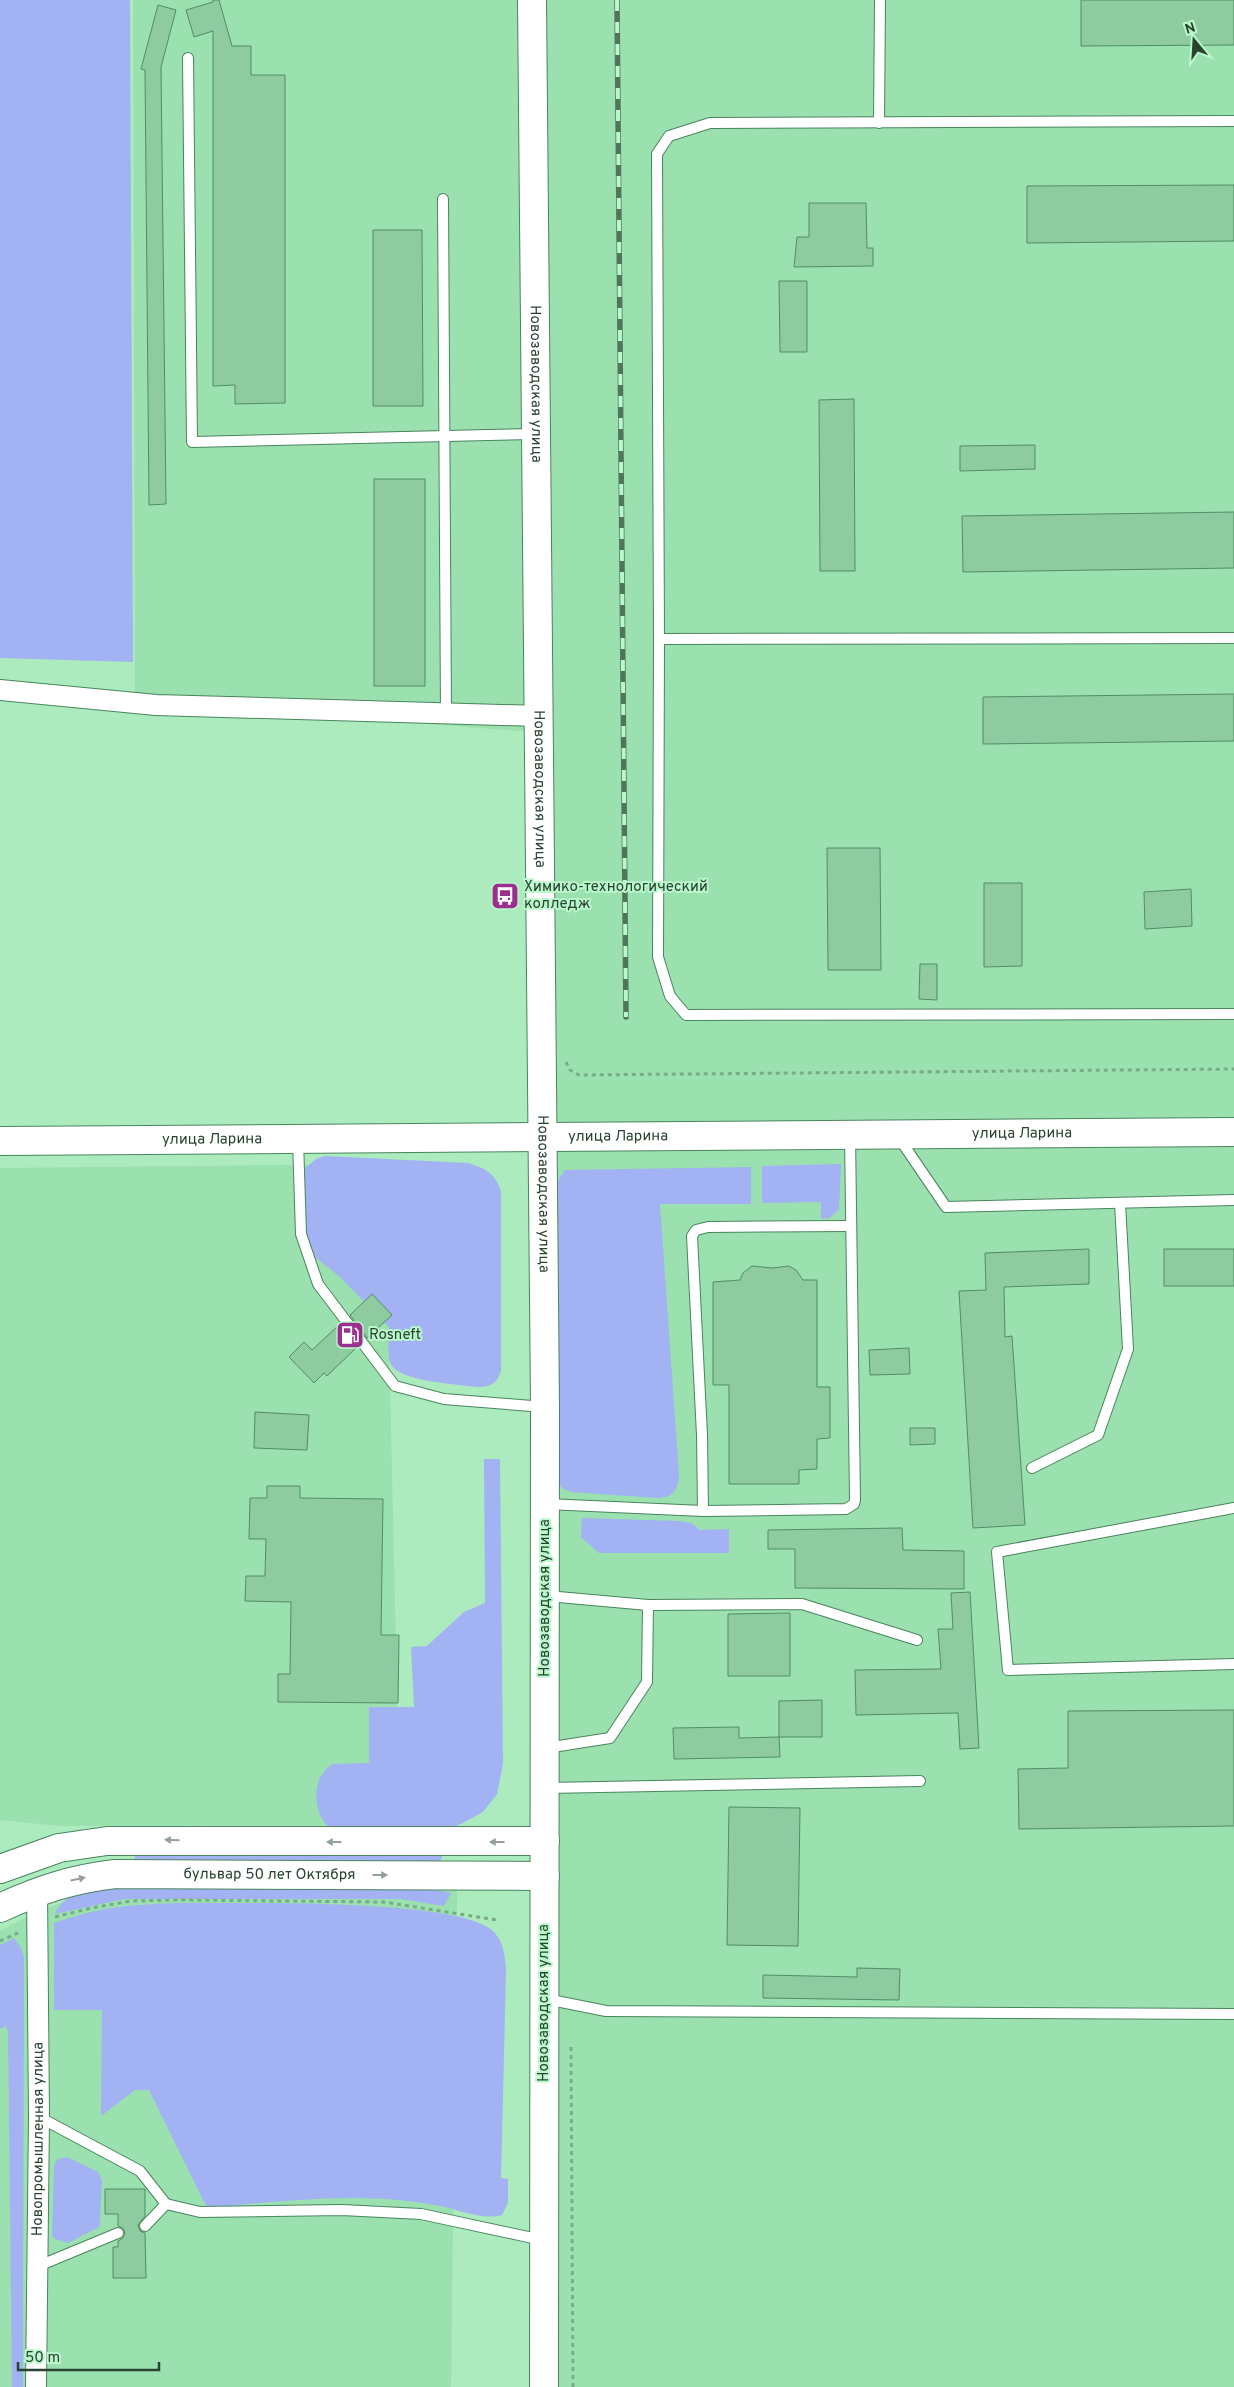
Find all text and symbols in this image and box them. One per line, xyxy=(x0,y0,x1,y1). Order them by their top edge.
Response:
north arrow xyxy=(1169,15,1219,65)
text: N xyxy=(1183,19,1198,39)
street label: Новозаводская улица xyxy=(525,305,546,463)
street label: Новозаводская улица xyxy=(529,710,550,868)
place label: Химико-технологический колледж xyxy=(524,878,708,914)
bus stop icon: Химико-технологический колледж xyxy=(490,881,520,911)
street label: Новозаводская улица xyxy=(533,1115,553,1273)
street label: улица Ларина xyxy=(972,1124,1072,1143)
street label: улица Ларина xyxy=(568,1127,668,1146)
street label: улица Ларина xyxy=(162,1130,262,1149)
fuel station icon: Rosneft xyxy=(335,1320,365,1350)
place label: Rosneft xyxy=(369,1326,421,1345)
street label: Новозаводская улица xyxy=(536,1519,555,1677)
one-way arrow xyxy=(163,1836,179,1844)
one-way arrow xyxy=(326,1838,342,1846)
one-way arrow xyxy=(488,1838,504,1846)
street label: бульвар 50 лет Октября xyxy=(184,1865,356,1885)
one-way arrow xyxy=(373,1871,389,1879)
one-way arrow xyxy=(71,1875,86,1883)
street label: Новозаводская улица xyxy=(535,1924,554,2082)
street label: Новопромышленная улица xyxy=(28,2042,49,2236)
scale bar xyxy=(18,2340,159,2372)
text: 50 m xyxy=(25,2349,60,2368)

